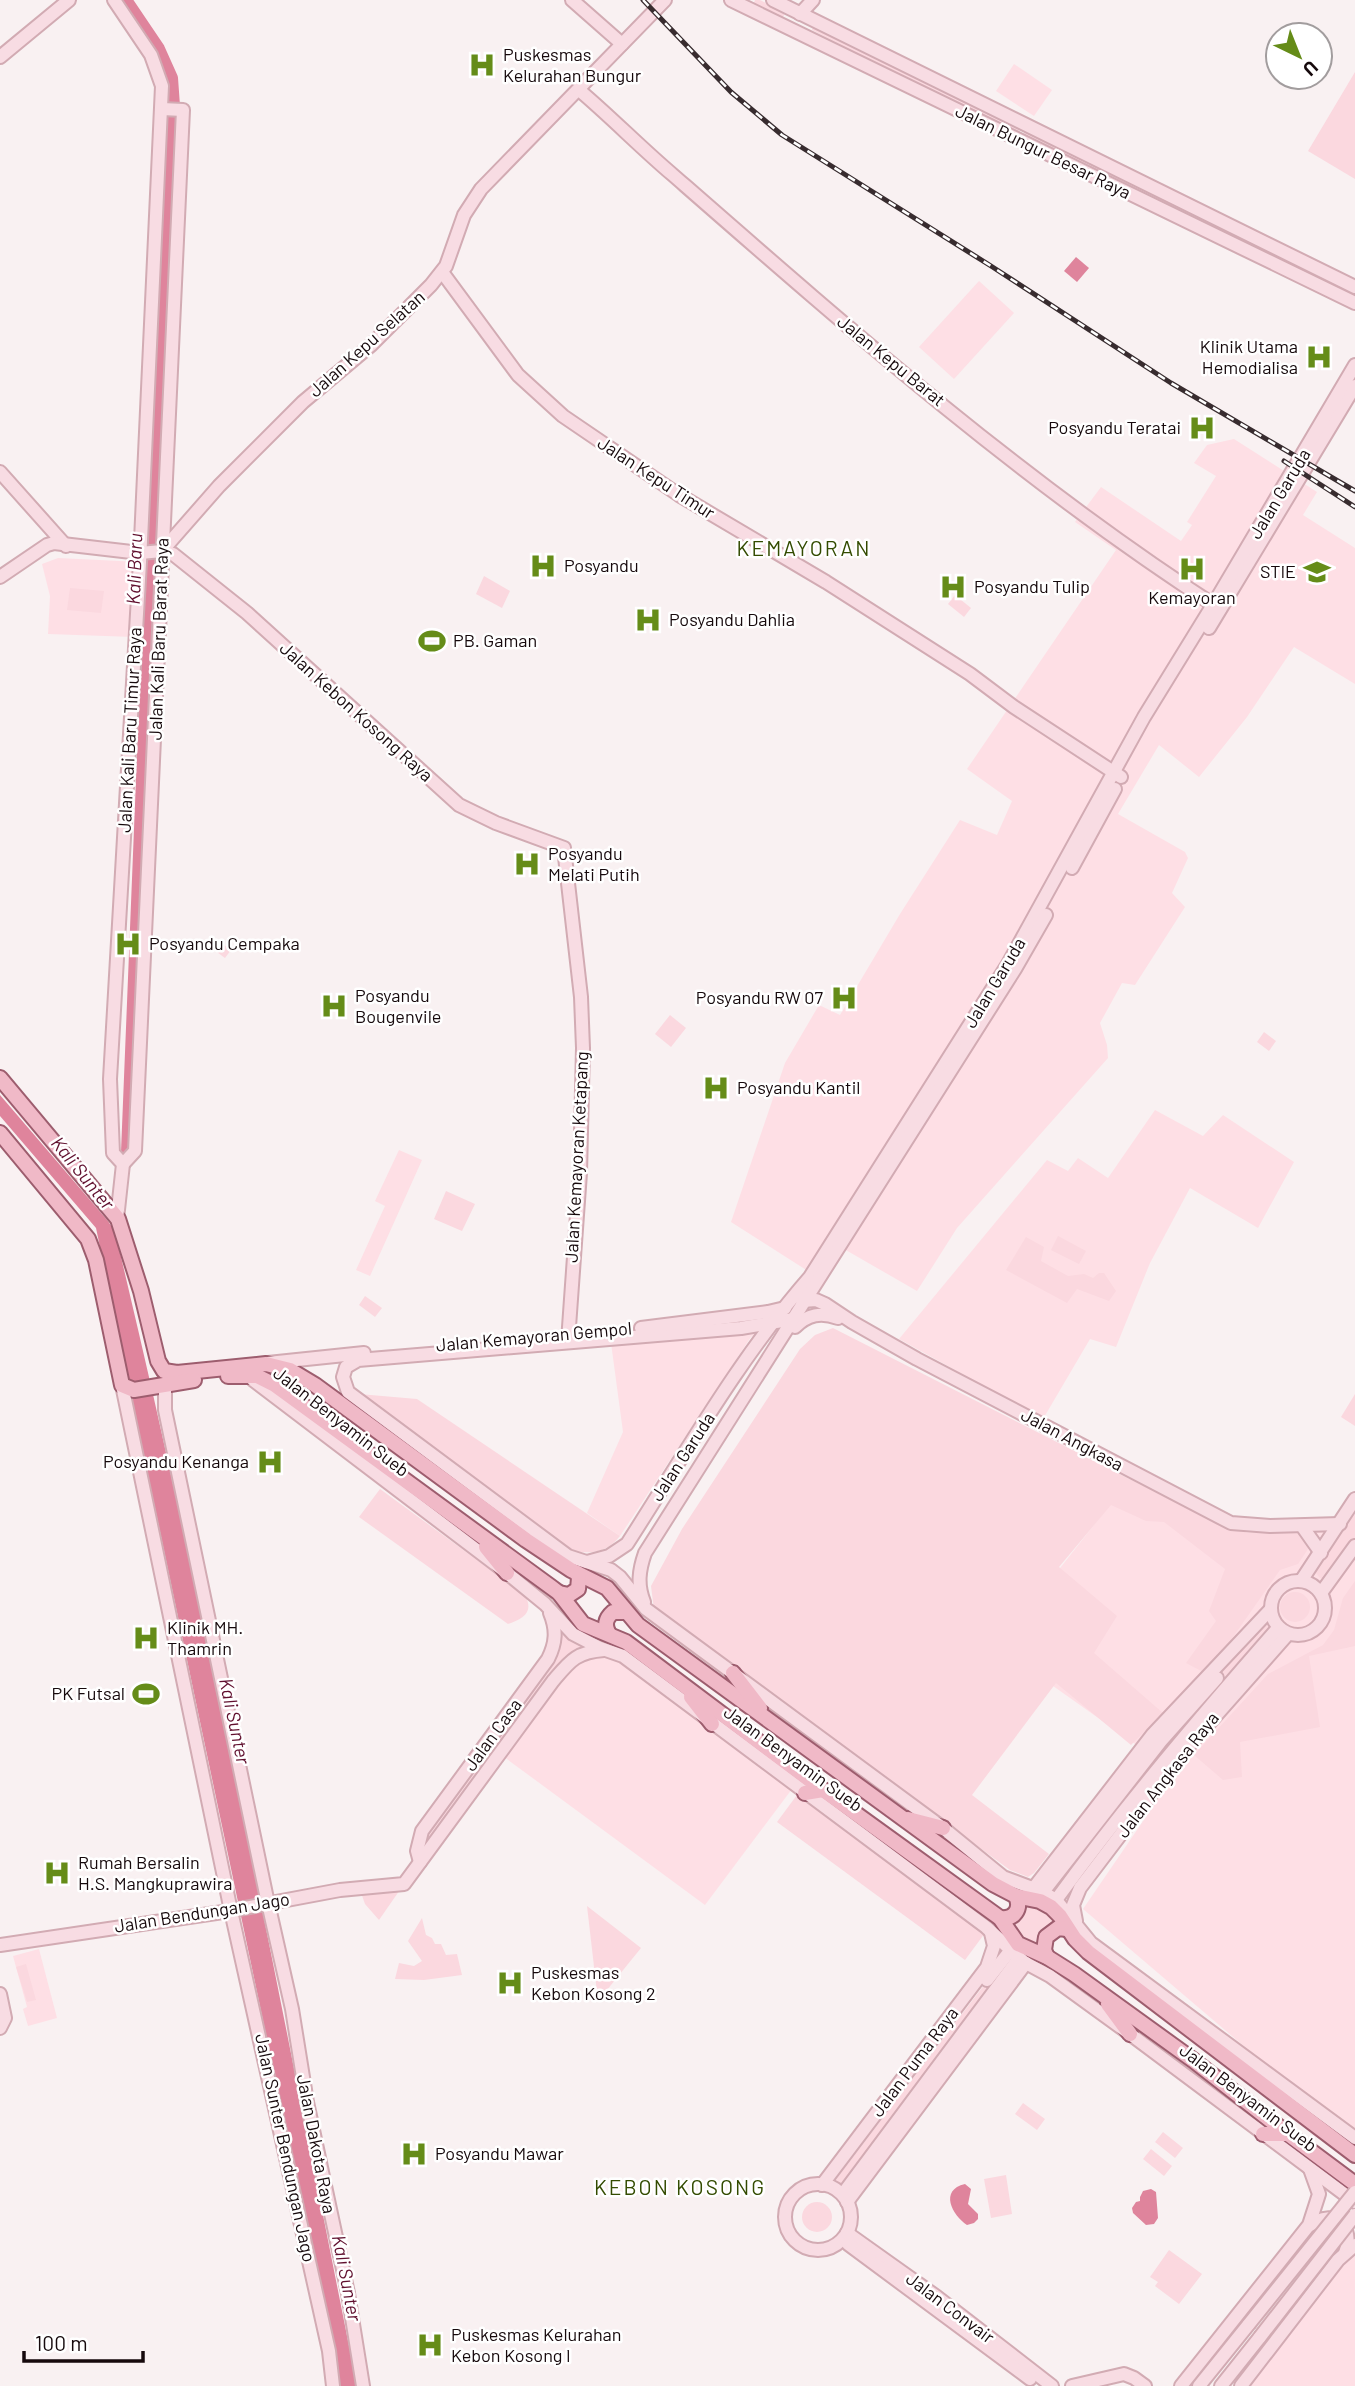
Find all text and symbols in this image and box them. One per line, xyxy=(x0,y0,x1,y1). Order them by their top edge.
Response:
north arrow xyxy=(1264,21,1334,91)
place label: Puskesmas Kelurahan Bungur xyxy=(503,43,642,86)
hospital icon: Puskesmas Kelurahan Bungur xyxy=(467,50,497,80)
text: U xyxy=(1299,56,1323,81)
street label: Jalan Bungur Besar Raya xyxy=(952,99,1135,203)
street label: Jalan Kepu Selatan xyxy=(304,285,429,401)
street label: Jalan Kepu Barat xyxy=(833,310,950,410)
place label: Klinik Utama Hemodialisa xyxy=(1200,335,1298,378)
hospital icon: Klinik Utama Hemodialisa xyxy=(1304,342,1334,372)
hospital icon: Posyandu Teratai xyxy=(1187,413,1217,443)
place label: Posyandu Teratai xyxy=(1048,416,1181,438)
street label: Jalan Kepu Timur xyxy=(594,431,720,523)
street label: Jalan Garuda xyxy=(1244,444,1315,543)
water label: Kali Baru xyxy=(121,533,146,605)
district label: KEMAYORAN xyxy=(737,535,871,560)
street label: Jalan Kali Baru Barat Raya xyxy=(143,537,173,741)
hospital icon: Posyandu xyxy=(528,551,558,581)
place label: Posyandu xyxy=(564,554,639,576)
hospital icon: Kemayoran xyxy=(1177,554,1207,584)
school or university icon: STIE xyxy=(1302,557,1332,587)
place label: STIE xyxy=(1260,560,1296,582)
hospital icon: Posyandu Tulip xyxy=(938,572,968,602)
place label: Posyandu Tulip xyxy=(974,575,1090,597)
place label: Kemayoran xyxy=(1148,586,1236,608)
hospital icon: Posyandu Dahlia xyxy=(633,605,663,635)
place label: Posyandu Dahlia xyxy=(669,608,795,630)
sports icon: PB. Gaman xyxy=(417,626,447,656)
street label: Jalan Kali Baru Timur Raya xyxy=(113,627,145,833)
place label: PB. Gaman xyxy=(453,629,537,651)
street label: Jalan Kebon Kosong Raya xyxy=(275,637,438,786)
place label: Posyandu Melati Putih xyxy=(548,842,640,885)
hospital icon: Posyandu Melati Putih xyxy=(512,849,542,879)
hospital icon: Posyandu Cempaka xyxy=(113,929,143,959)
place label: Posyandu Cempaka xyxy=(149,932,300,954)
street label: Jalan Garuda xyxy=(959,933,1030,1032)
hospital icon: Posyandu RW 07 xyxy=(829,983,859,1013)
place label: Posyandu Bougenvile xyxy=(355,984,441,1027)
place label: Posyandu RW 07 xyxy=(696,986,823,1008)
hospital icon: Posyandu Bougenvile xyxy=(319,991,349,1021)
street label: Jalan Kemayoran Ketapang xyxy=(559,1051,593,1263)
hospital icon: Posyandu Kantil xyxy=(701,1073,731,1103)
place label: Posyandu Kantil xyxy=(737,1076,860,1098)
water label: Kali Sunter xyxy=(47,1132,121,1215)
street label: Jalan Kemayoran Gempol xyxy=(435,1316,633,1356)
street label: Jalan Benyamin Sueb xyxy=(269,1361,414,1481)
street label: Jalan Angkasa xyxy=(1018,1403,1127,1475)
street label: Jalan Garuda xyxy=(645,1408,719,1505)
hospital icon: Posyandu Kenanga xyxy=(255,1447,285,1477)
place label: Posyandu Kenanga xyxy=(103,1450,249,1472)
place label: Klinik MH. Thamrin xyxy=(167,1616,243,1659)
hospital icon: Klinik MH. Thamrin xyxy=(131,1623,161,1653)
water label: Kali Sunter xyxy=(215,1676,256,1767)
sports icon: PK Futsal xyxy=(131,1679,161,1709)
place label: PK Futsal xyxy=(52,1682,125,1704)
street label: Jalan Casa xyxy=(459,1694,526,1775)
street label: Jalan Benyamin Sueb xyxy=(720,1700,867,1816)
street label: Jalan Angkasa Raya xyxy=(1111,1707,1223,1842)
place label: Rumah Bersalin H.S. Mangkuprawira xyxy=(78,1851,233,1894)
hospital icon: Rumah Bersalin H.S. Mangkuprawira xyxy=(42,1858,72,1888)
street label: Jalan Bendungan Jago xyxy=(113,1887,291,1937)
place label: Puskesmas Kebon Kosong 2 xyxy=(531,1961,656,2004)
hospital icon: Puskesmas Kebon Kosong 2 xyxy=(495,1968,525,1998)
street label: Jalan Puma Raya xyxy=(866,2002,963,2121)
street label: Jalan Sunter Bendungan Jago xyxy=(251,2032,321,2264)
street label: Jalan Benyamin Sueb xyxy=(1176,2038,1322,2156)
street label: Jalan Dakota Raya xyxy=(293,2072,341,2215)
hospital icon: Posyandu Mawar xyxy=(399,2139,429,2169)
place label: Posyandu Mawar xyxy=(435,2142,564,2164)
district label: KEBON KOSONG xyxy=(594,2174,766,2199)
water label: Kali Sunter xyxy=(328,2233,367,2324)
street label: Jalan Convair xyxy=(902,2267,1000,2348)
scale bar xyxy=(24,2320,144,2364)
place label: Puskesmas Kelurahan Kebon Kosong I xyxy=(451,2323,622,2366)
text: 100 m xyxy=(35,2330,88,2355)
hospital icon: Puskesmas Kelurahan Kebon Kosong I xyxy=(415,2330,445,2360)

